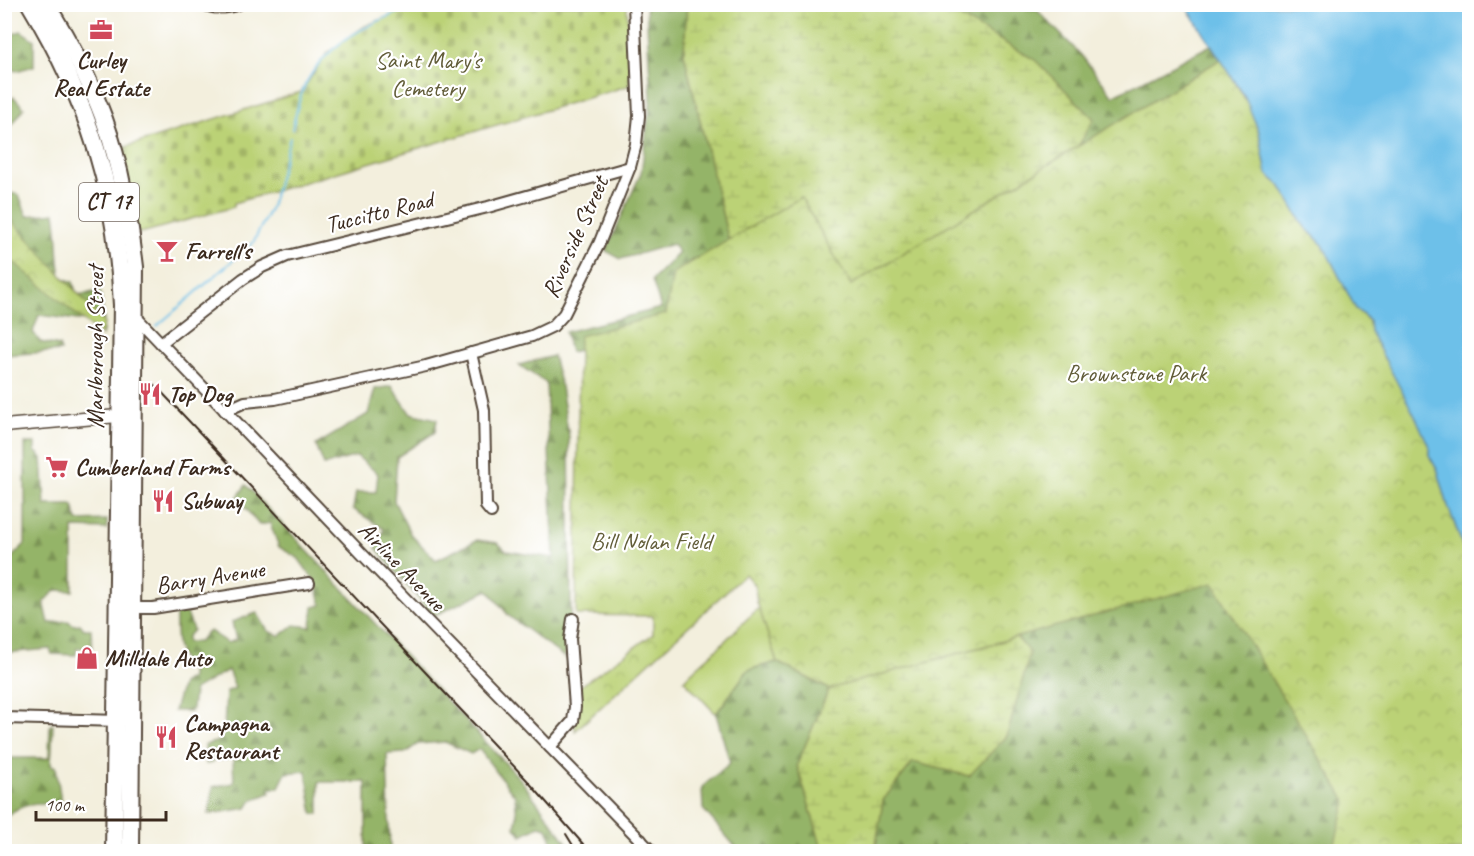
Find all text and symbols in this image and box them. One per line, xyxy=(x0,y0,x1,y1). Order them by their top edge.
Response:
office icon: Curley Real Estate xyxy=(88,17,114,43)
place label: Curley Real Estate xyxy=(53,45,151,103)
park label: Saint Mary's Cemetery xyxy=(375,45,484,103)
street label: Riverside Street xyxy=(535,170,616,302)
road number: CT 17 xyxy=(79,183,139,221)
street label: Tuccitto Road xyxy=(322,183,439,240)
place label: Farrell's xyxy=(185,236,254,266)
bar icon: Farrell's xyxy=(154,238,180,264)
street label: Marlborough Street xyxy=(80,263,110,428)
park label: Brownstone Park xyxy=(1066,358,1208,388)
place label: Top Dog xyxy=(168,379,234,409)
restaurant icon: Top Dog xyxy=(137,381,163,407)
place label: Cumberland Farms xyxy=(75,452,232,482)
supermarket icon: Cumberland Farms xyxy=(44,454,70,480)
place label: Subway xyxy=(181,486,245,516)
restaurant icon: Subway xyxy=(150,488,176,514)
street label: Airline Avenue xyxy=(352,515,454,619)
park label: Bill Nolan Field xyxy=(591,526,715,556)
street label: Barry Avenue xyxy=(154,553,269,600)
place label: Milldale Auto xyxy=(105,643,213,673)
shop icon: Milldale Auto xyxy=(74,645,100,671)
place label: Campagna Restaurant xyxy=(184,708,281,766)
restaurant icon: Campagna Restaurant xyxy=(153,724,179,750)
scale bar xyxy=(36,784,166,822)
text: 100 m xyxy=(45,794,86,816)

